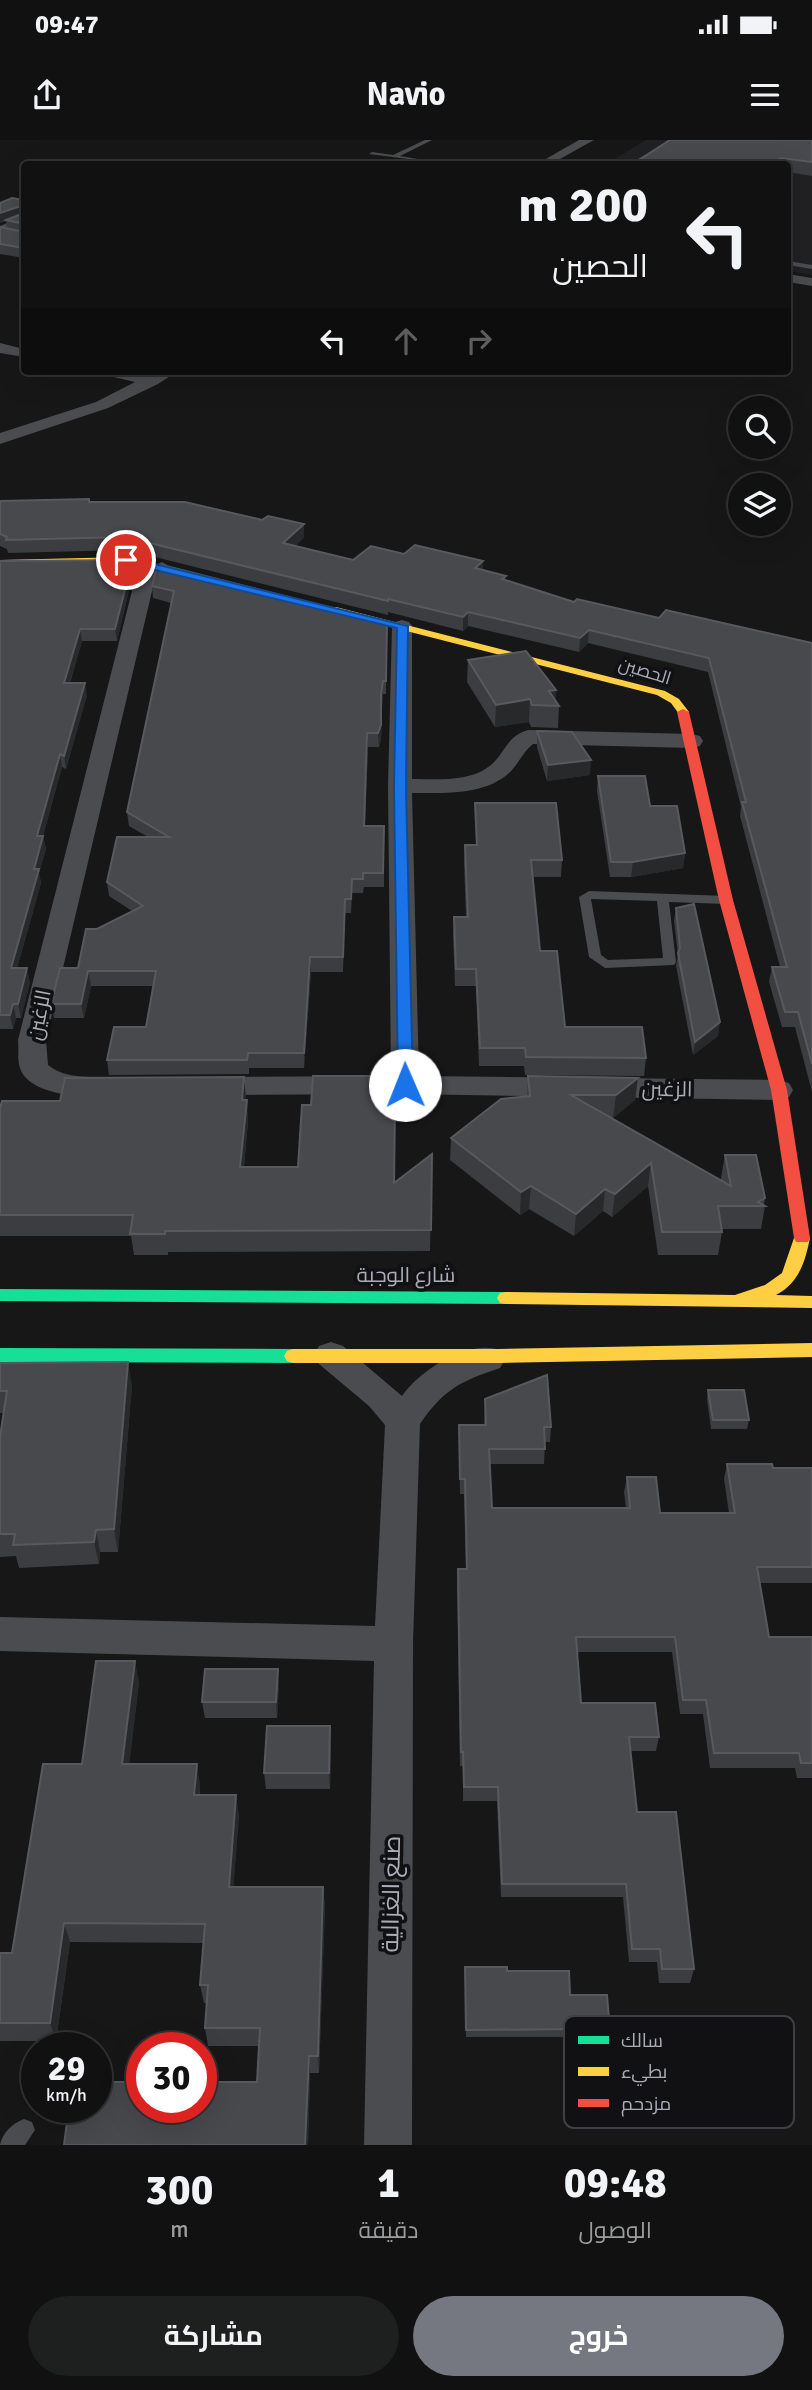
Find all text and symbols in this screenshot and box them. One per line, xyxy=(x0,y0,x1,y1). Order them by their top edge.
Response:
text: 09:47 xyxy=(35,9,99,41)
text: Navio xyxy=(366,75,446,114)
icon: share xyxy=(28,76,66,114)
icon: menu xyxy=(746,76,784,114)
text: 200 m xyxy=(518,175,648,235)
icon: left xyxy=(672,189,763,280)
text: الحصين xyxy=(552,247,648,286)
icon: left xyxy=(314,322,352,360)
icon: ahead xyxy=(387,322,425,360)
icon: right xyxy=(460,322,498,360)
map controls xyxy=(728,396,791,536)
button: search xyxy=(728,396,791,459)
button: layers xyxy=(728,473,791,536)
pin xyxy=(96,530,156,590)
icon: arrive xyxy=(107,541,145,579)
street label: الحصين xyxy=(616,653,674,689)
street label: الزغين xyxy=(21,987,57,1043)
position arrow xyxy=(368,1048,442,1122)
street label: الزغين xyxy=(641,1076,693,1102)
street label: شارع الوجبة xyxy=(357,1262,455,1289)
street label: صنع الغزالية xyxy=(375,1835,408,1953)
legend xyxy=(564,2016,794,2128)
text: سالك xyxy=(621,2029,663,2053)
speed limit sign: 30 xyxy=(126,2032,217,2123)
text: 29 xyxy=(48,2047,85,2090)
text: بطيء xyxy=(621,2060,667,2086)
text: km/h xyxy=(46,2084,87,2106)
text: مزدحم xyxy=(621,2092,671,2117)
text: 1 xyxy=(377,2158,400,2209)
text: 09:48 xyxy=(564,2158,667,2209)
text: 300 xyxy=(145,2165,213,2216)
text: m xyxy=(170,2215,188,2244)
text: دقيقة xyxy=(359,2216,418,2245)
text: الوصول xyxy=(579,2216,652,2245)
button: مشاركة xyxy=(28,2296,399,2376)
button: خروج xyxy=(413,2296,784,2376)

